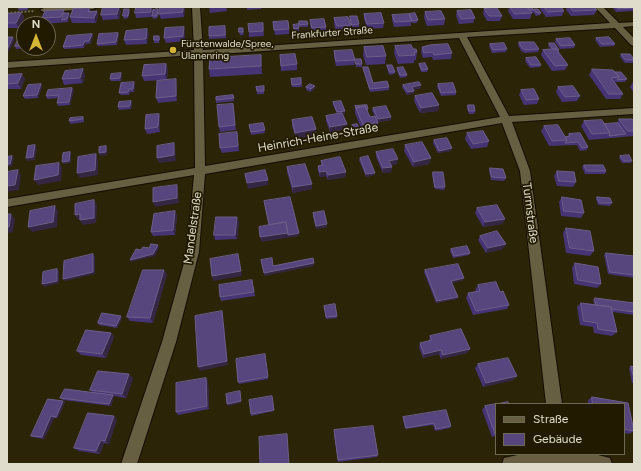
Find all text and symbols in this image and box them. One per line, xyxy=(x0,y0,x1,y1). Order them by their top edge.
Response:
north arrow xyxy=(16,16,56,56)
text: N xyxy=(32,18,40,31)
street label: Frankfurter Straße xyxy=(291,24,373,42)
place label: Fürstenwalde/Spree, Ulanenring xyxy=(181,38,274,62)
marker: Fürstenwalde/Spree, Ulanenring xyxy=(168,45,178,55)
street label: Heinrich-Heine-Straße xyxy=(257,120,379,156)
street label: Turmstraße xyxy=(519,182,541,244)
street label: Mandelstraße xyxy=(181,191,205,265)
legend xyxy=(495,403,625,455)
text: Straße xyxy=(533,412,568,426)
text: Gebäude xyxy=(533,432,582,446)

